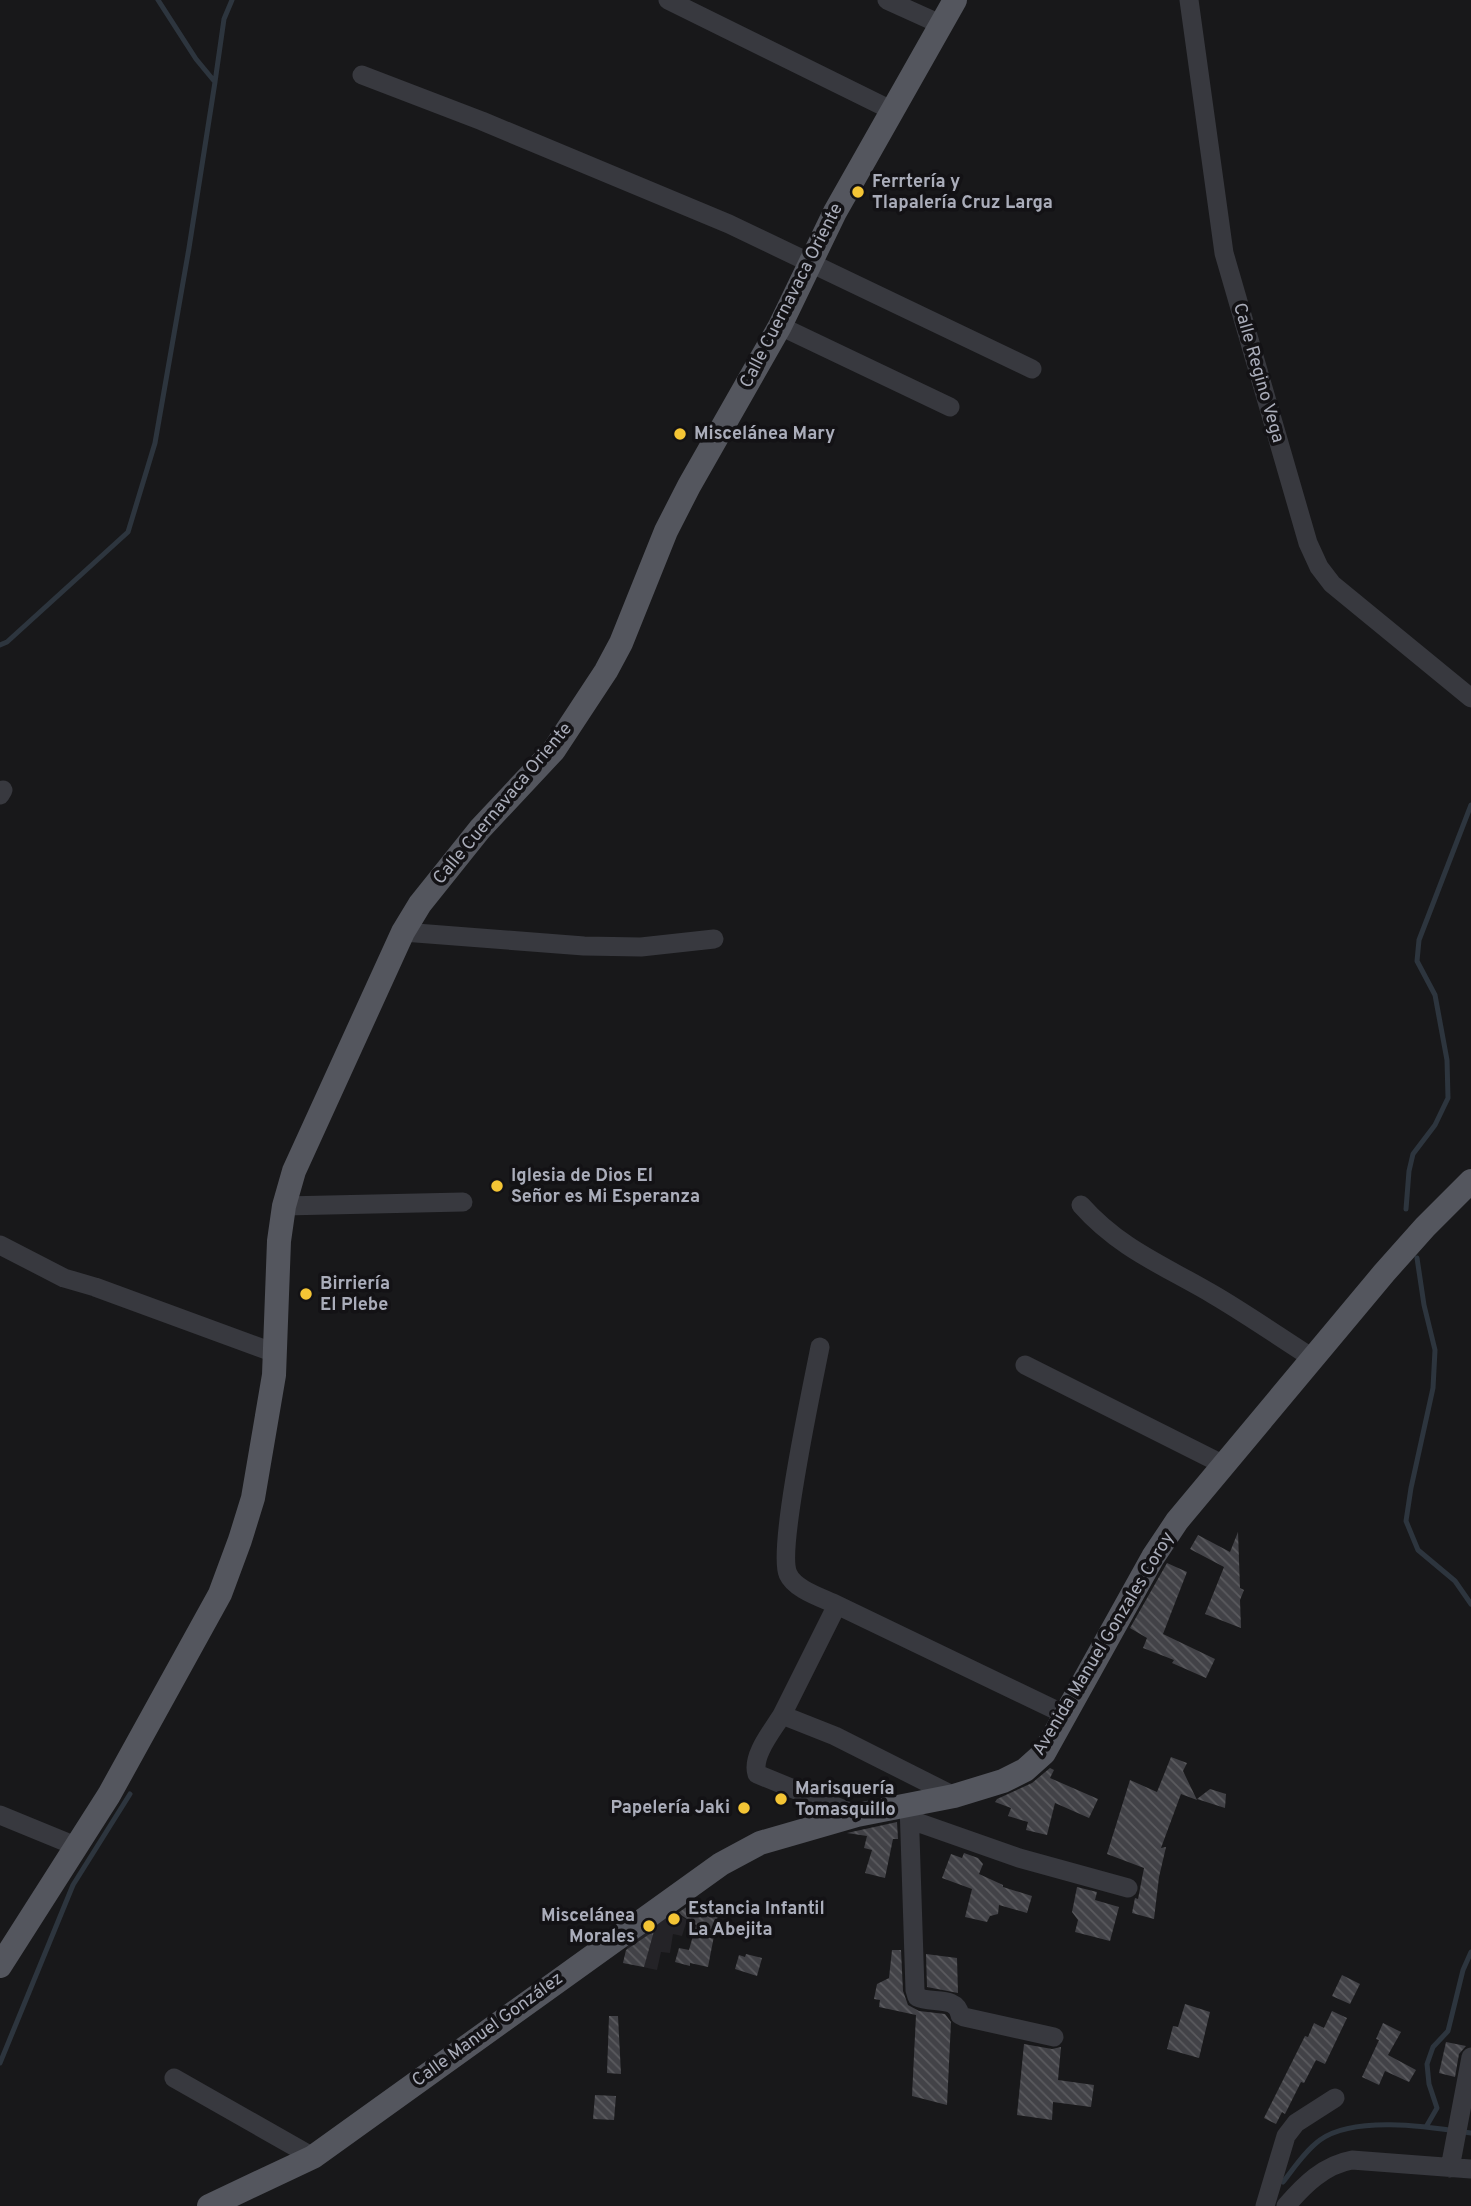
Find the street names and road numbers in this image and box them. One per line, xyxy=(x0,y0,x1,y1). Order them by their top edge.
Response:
street label: Calle Cuernavaca Oriente xyxy=(735,200,849,392)
street label: Calle Regino Vega xyxy=(1227,300,1289,446)
street label: Calle Cuernavaca Oriente xyxy=(428,718,578,890)
street label: Avenida Manuel Gonzales Coroy xyxy=(1028,1528,1180,1760)
street label: Calle Manuel González xyxy=(408,1967,568,2093)

